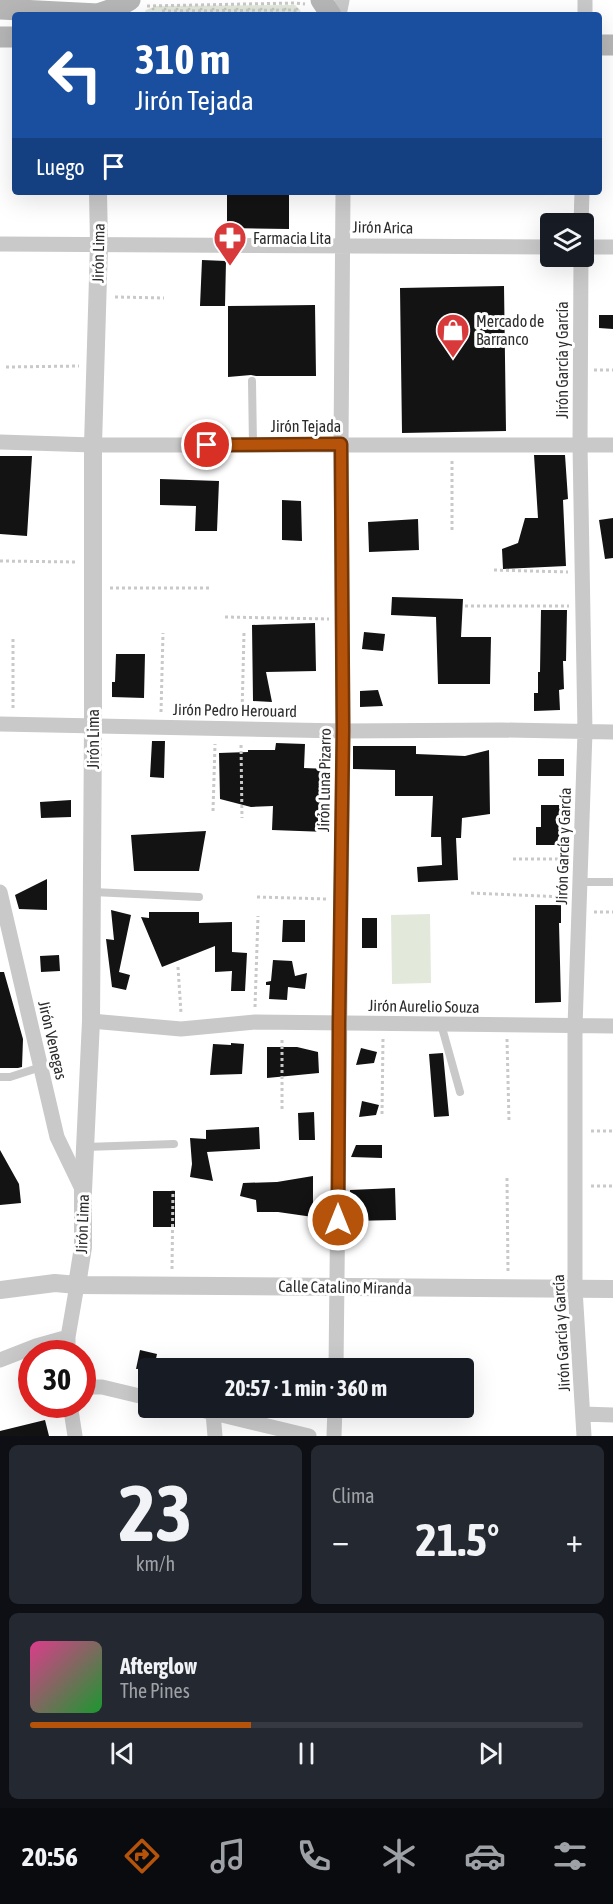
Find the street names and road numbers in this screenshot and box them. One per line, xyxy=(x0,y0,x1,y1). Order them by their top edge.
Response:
street label: Jirón Arica xyxy=(353,217,413,237)
street label: Jirón Lima xyxy=(88,223,108,283)
street label: Jirón García y García xyxy=(553,301,572,419)
street label: Jirón Tejada xyxy=(271,417,341,436)
street label: Jirón Pedro Herouard xyxy=(173,700,297,720)
street label: Jirón Lima xyxy=(84,709,102,769)
street label: Jirón Luna Pizarro xyxy=(314,728,334,832)
street label: Jirón García y García xyxy=(552,787,575,905)
street label: Jirón Aurelio Souza xyxy=(368,996,480,1016)
street label: Jirón Venegas xyxy=(34,999,71,1082)
street label: Jirón Lima xyxy=(72,1194,92,1254)
street label: Jirón García y García xyxy=(549,1274,574,1392)
street label: Calle Catalino Miranda xyxy=(278,1277,412,1297)

